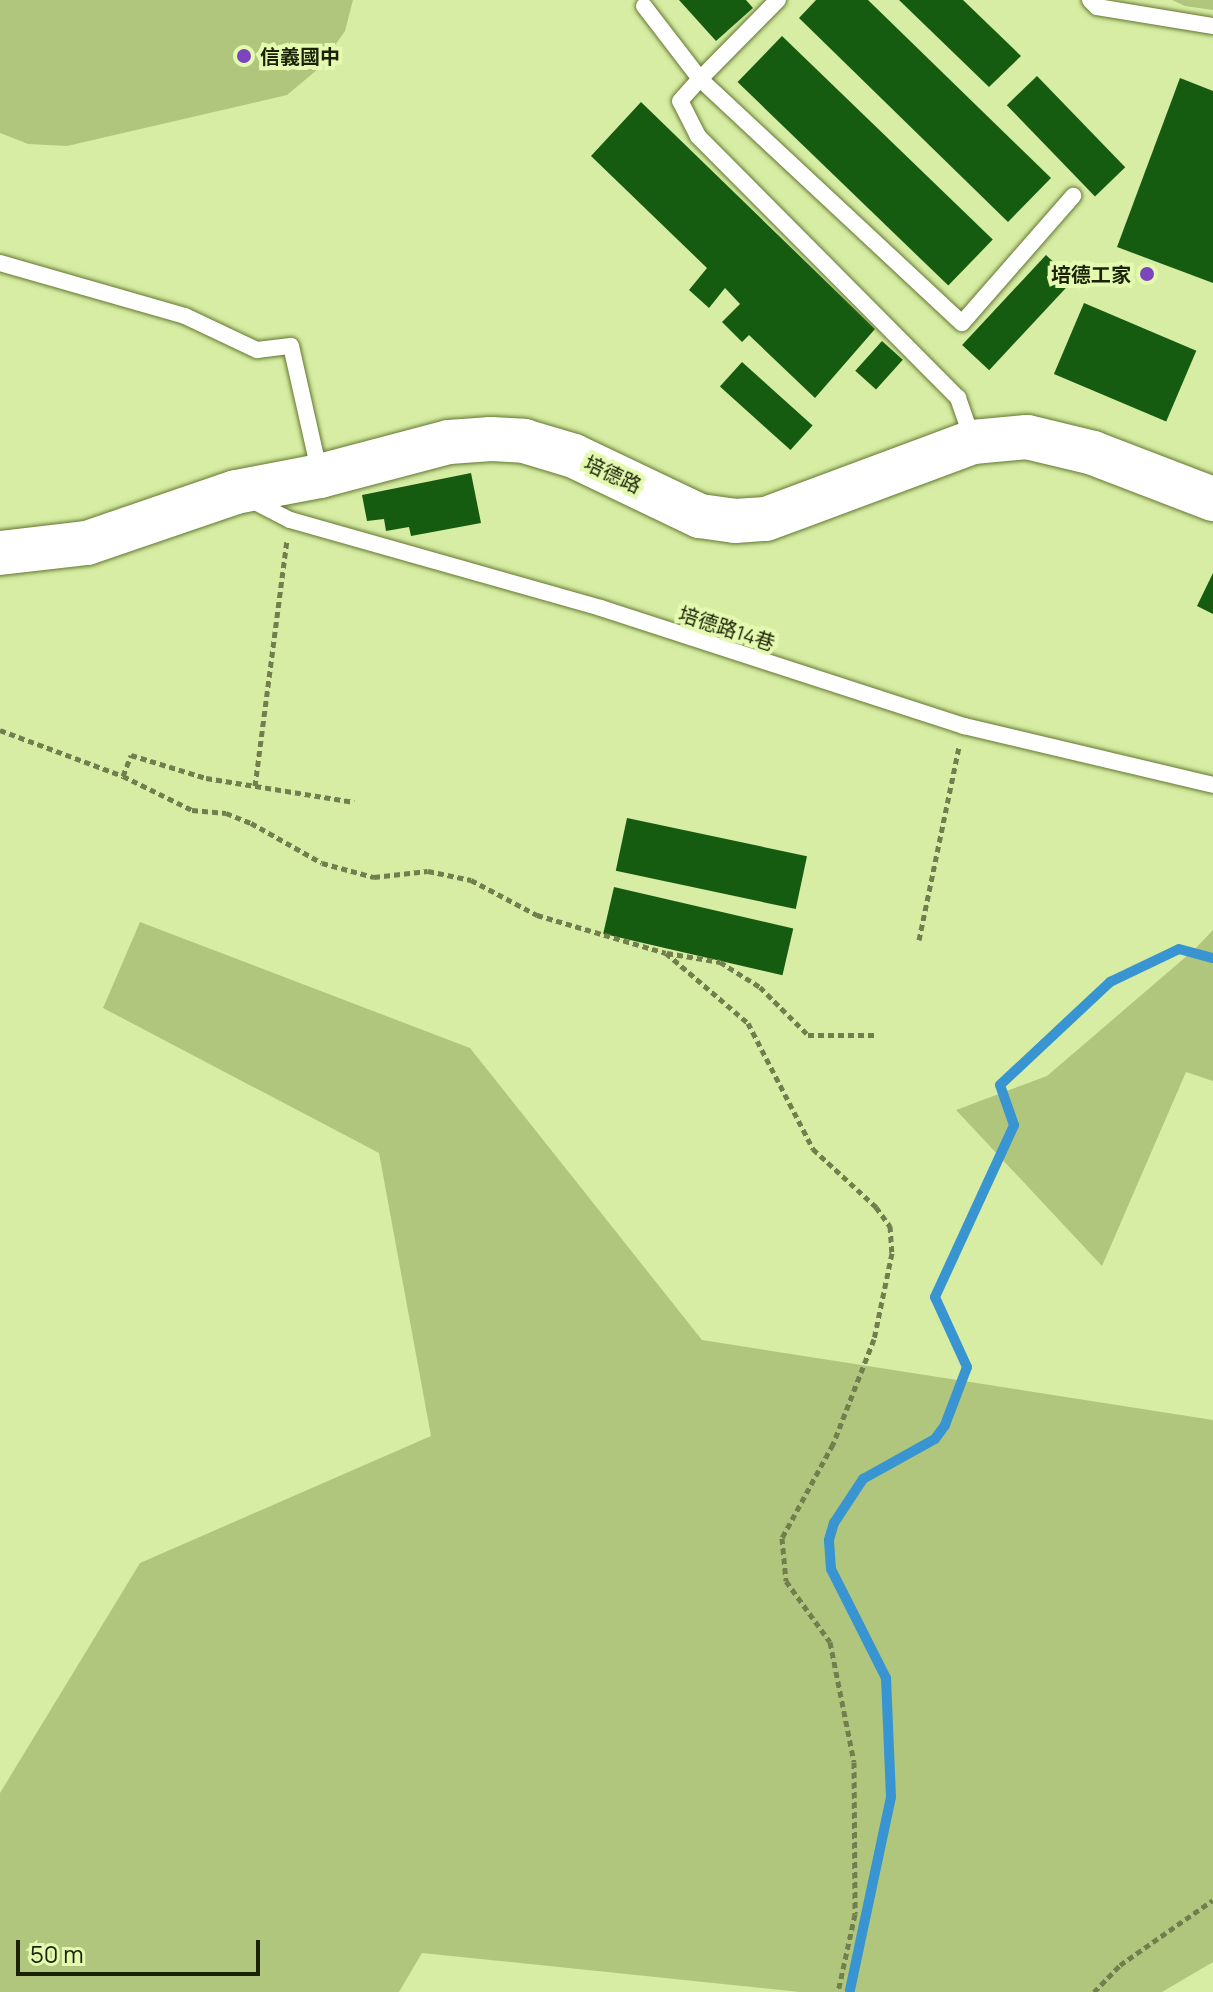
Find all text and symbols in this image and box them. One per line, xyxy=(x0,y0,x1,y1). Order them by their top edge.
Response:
place label: 信義國中 xyxy=(260,44,340,68)
marker: 信義國中 xyxy=(235,47,253,65)
place label: 培德工家 xyxy=(1051,262,1131,286)
marker: 培德工家 xyxy=(1138,265,1156,283)
street label: 培德路 xyxy=(581,450,645,498)
street label: 培德路14巷 xyxy=(676,601,778,655)
scale bar xyxy=(20,1924,264,1974)
text: 50 m xyxy=(30,1937,84,1970)

